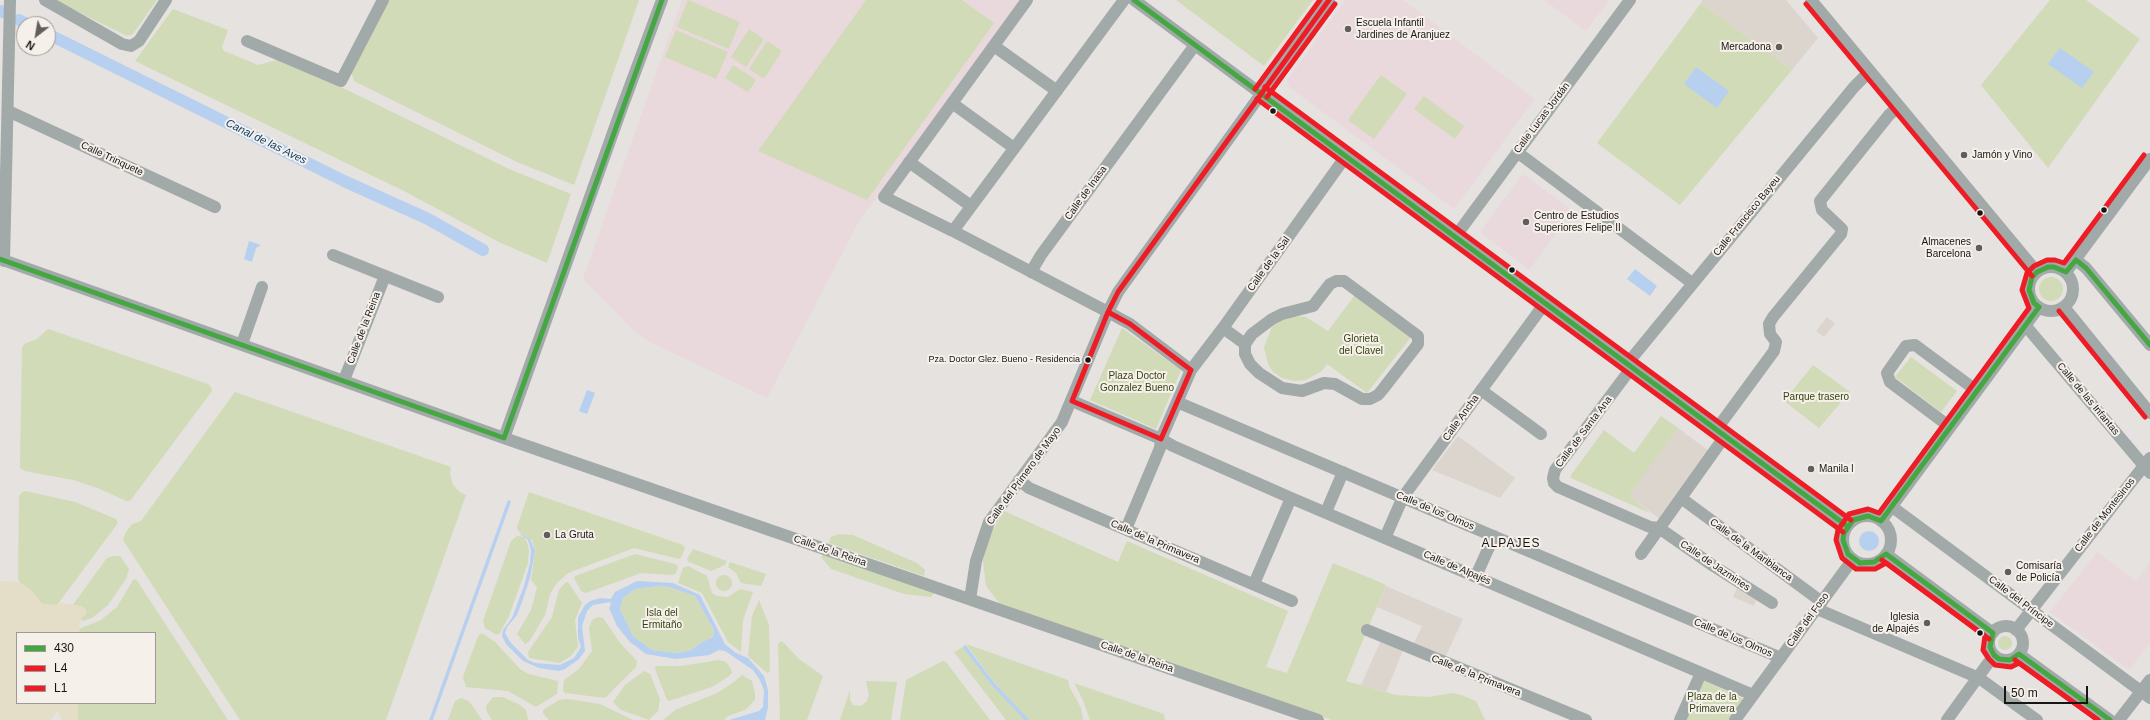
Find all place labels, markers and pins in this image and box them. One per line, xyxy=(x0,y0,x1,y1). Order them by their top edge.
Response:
place label: Escuela Infantil Jardines de Aranjuez xyxy=(1356,17,1450,40)
marker: Escuela Infantil Jardines de Aranjuez xyxy=(1343,24,1353,34)
place label: Mercadona xyxy=(1721,41,1771,53)
marker: Mercadona xyxy=(1774,42,1784,52)
unlabelled marker xyxy=(1268,106,1278,116)
place label: Jamón y Vino xyxy=(1972,149,2032,161)
marker: Jamón y Vino xyxy=(1959,150,1969,160)
unlabelled marker xyxy=(2099,205,2109,215)
unlabelled marker xyxy=(1975,208,1985,218)
place label: Centro de Estudios Superiores Felipe II xyxy=(1534,210,1621,234)
marker: Centro de Estudios Superiores Felipe II xyxy=(1521,217,1531,227)
place label: Almacenes Barcelona xyxy=(1922,236,1971,260)
marker: Almacenes Barcelona xyxy=(1974,243,1984,253)
unlabelled marker xyxy=(1507,265,1517,275)
place label: Pza. Doctor Glez. Bueno - Residencia xyxy=(928,355,1080,365)
marker: Pza. Doctor Glez. Bueno - Residencia xyxy=(1083,355,1093,365)
place label: Manila l xyxy=(1819,463,1853,475)
marker: Manila l xyxy=(1806,464,1816,474)
place label: La Gruta xyxy=(555,529,594,541)
marker: La Gruta xyxy=(542,530,552,540)
place label: Comisaría de Policía xyxy=(2016,560,2062,584)
marker: Comisaría de Policía xyxy=(2003,567,2013,577)
place label: Iglesia de Alpajés xyxy=(1872,611,1919,634)
marker: Iglesia de Alpajés xyxy=(1922,618,1932,628)
unlabelled marker xyxy=(1975,628,1985,638)

